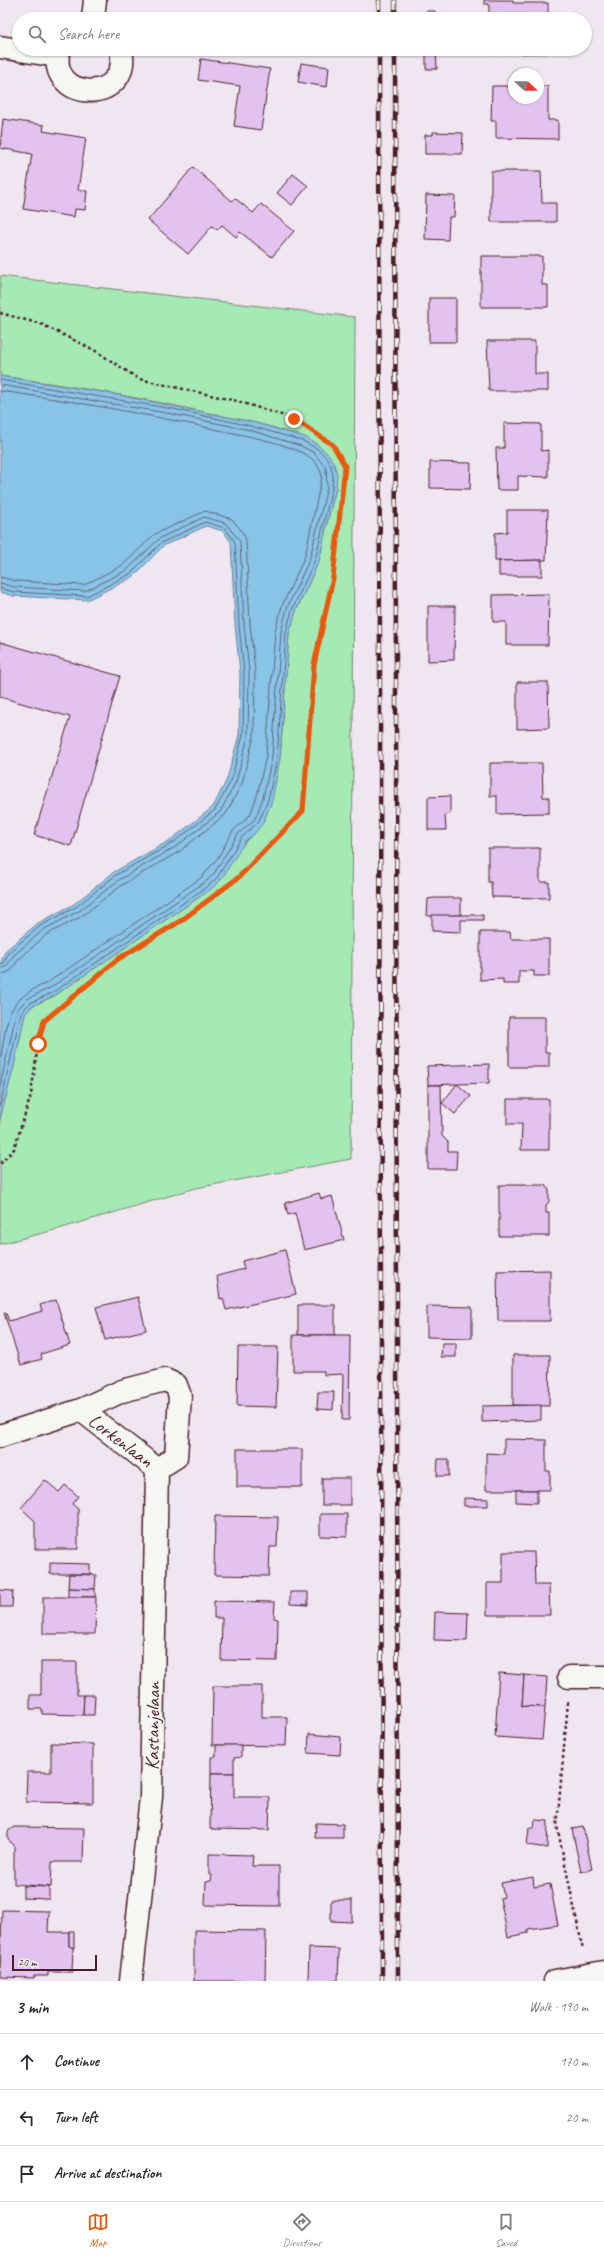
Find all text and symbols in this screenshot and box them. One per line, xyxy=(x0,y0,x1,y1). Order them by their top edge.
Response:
search box xyxy=(12,12,592,56)
icon: search xyxy=(26,23,48,45)
text: Search here xyxy=(58,25,119,44)
north arrow xyxy=(508,68,544,104)
route end xyxy=(285,410,303,428)
route start xyxy=(29,1035,47,1053)
street label: Lorkenlaan xyxy=(83,1408,159,1474)
street label: Kastanjelaan xyxy=(139,1681,166,1770)
scale bar xyxy=(12,1953,97,1972)
text: 20 m xyxy=(18,1955,37,1969)
text: 3 min xyxy=(16,1997,49,2018)
text: Walk · 190 m xyxy=(529,1999,588,2015)
icon: ahead xyxy=(16,2051,38,2073)
text: Continue xyxy=(54,2052,99,2071)
text: 170 m xyxy=(560,2054,588,2070)
icon: left xyxy=(16,2107,38,2129)
text: Turn left xyxy=(54,2108,97,2127)
text: 20 m xyxy=(566,2110,588,2126)
icon: arrive xyxy=(16,2163,38,2185)
text: Arrive at destination xyxy=(54,2164,161,2183)
tab: Map xyxy=(87,2211,109,2249)
tab: Directions xyxy=(283,2211,321,2249)
tab: Saved xyxy=(495,2211,517,2249)

